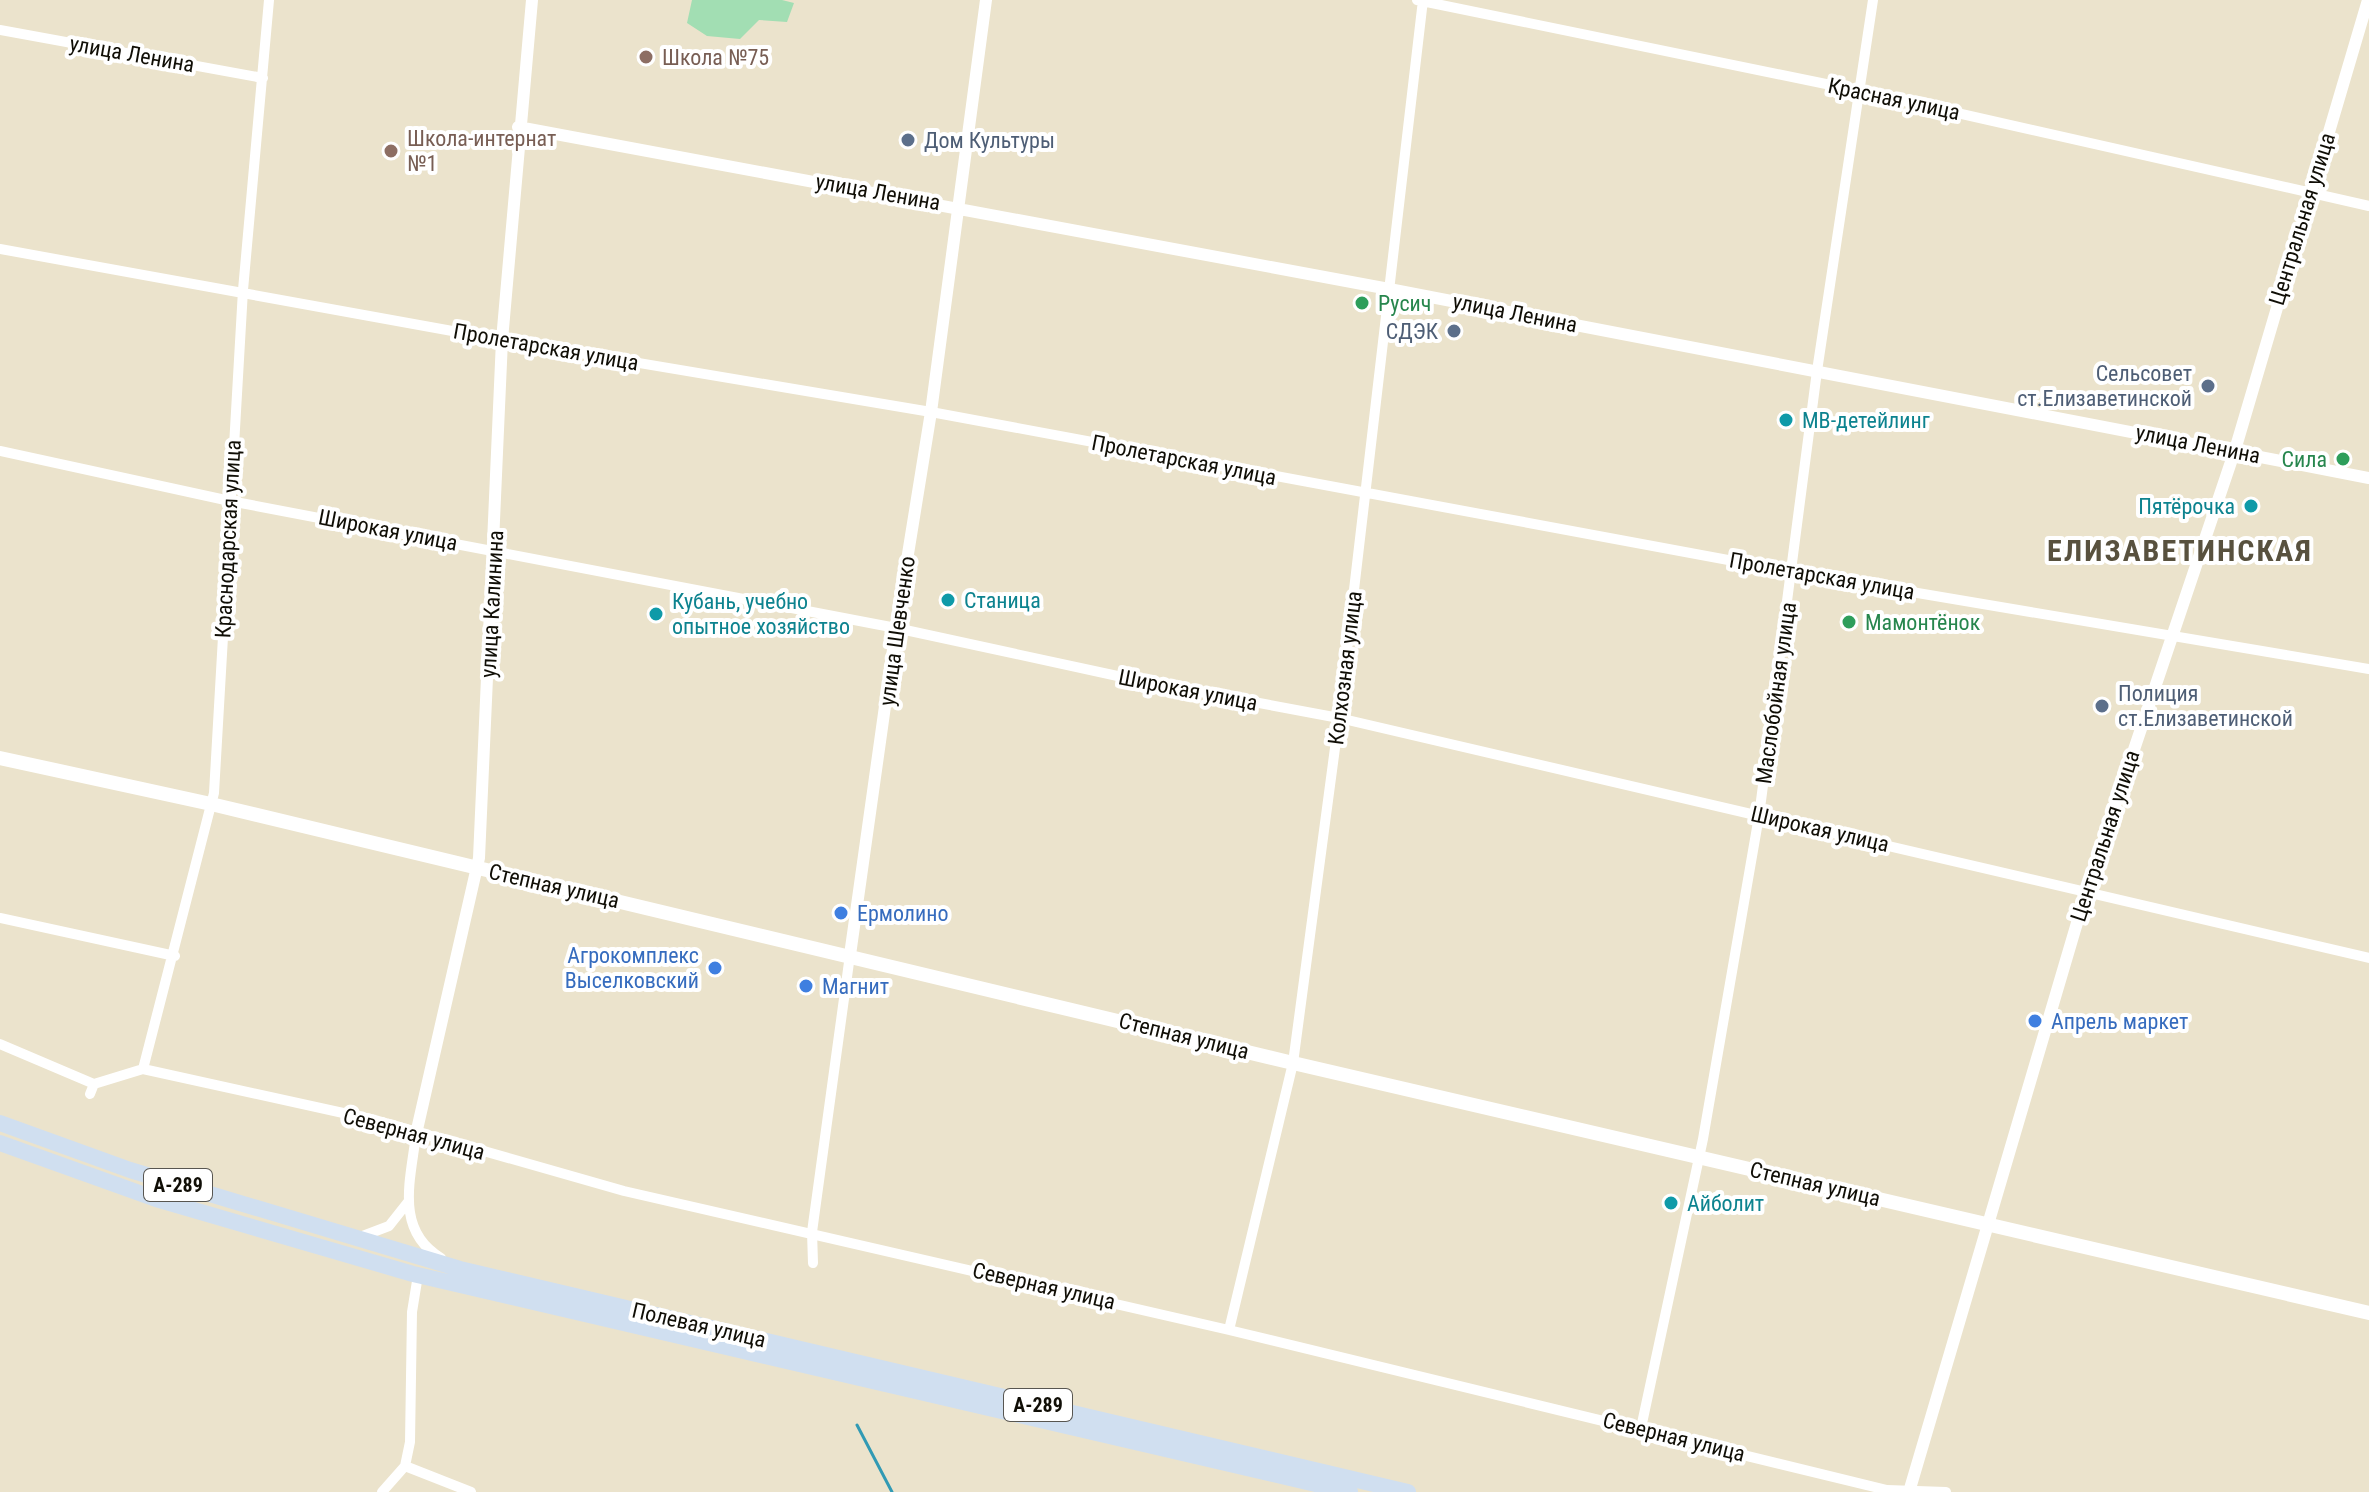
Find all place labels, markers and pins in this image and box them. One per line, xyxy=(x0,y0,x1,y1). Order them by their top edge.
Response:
place label: Школа №75 xyxy=(662,45,769,70)
marker: Школа №75 xyxy=(637,48,655,66)
place label: Школа-интернат №1 xyxy=(407,126,556,176)
place label: Дом Культуры xyxy=(924,128,1055,153)
marker: Дом Культуры xyxy=(899,131,917,149)
marker: Школа-интернат №1 xyxy=(382,142,400,160)
place label: Русич xyxy=(1378,291,1431,316)
marker: Русич xyxy=(1353,294,1371,312)
place label: СДЭК xyxy=(1386,319,1439,344)
marker: СДЭК xyxy=(1445,322,1463,340)
place label: Сельсовет ст.Елизаветинской xyxy=(2017,361,2192,411)
marker: Сельсовет ст.Елизаветинской xyxy=(2199,377,2217,395)
place label: MB-детейлинг xyxy=(1802,408,1930,433)
marker: MB-детейлинг xyxy=(1777,411,1795,429)
place label: Сила xyxy=(2282,447,2327,472)
marker: Сила xyxy=(2334,450,2352,468)
place label: Пятёрочка xyxy=(2138,494,2235,519)
marker: Пятёрочка xyxy=(2242,497,2260,515)
place label: Станица xyxy=(964,588,1041,613)
place label: Кубань, учебно опытное хозяйство xyxy=(672,589,850,639)
marker: Станица xyxy=(939,591,957,609)
marker: Кубань, учебно опытное хозяйство xyxy=(647,605,665,623)
place label: Мамонтёнок xyxy=(1865,610,1981,635)
marker: Мамонтёнок xyxy=(1840,613,1858,631)
place label: Полиция ст.Елизаветинской xyxy=(2118,681,2293,731)
marker: Полиция ст.Елизаветинской xyxy=(2093,697,2111,715)
place label: Ермолино xyxy=(857,901,949,926)
marker: Ермолино xyxy=(832,904,850,922)
place label: Агрокомплекс Выселковский xyxy=(565,943,699,993)
marker: Агрокомплекс Выселковский xyxy=(706,959,724,977)
place label: Магнит xyxy=(822,974,889,999)
marker: Магнит xyxy=(797,977,815,995)
place label: Апрель маркет xyxy=(2051,1009,2188,1034)
marker: Апрель маркет xyxy=(2026,1012,2044,1030)
place label: Айболит xyxy=(1687,1191,1764,1216)
marker: Айболит xyxy=(1662,1194,1680,1212)

